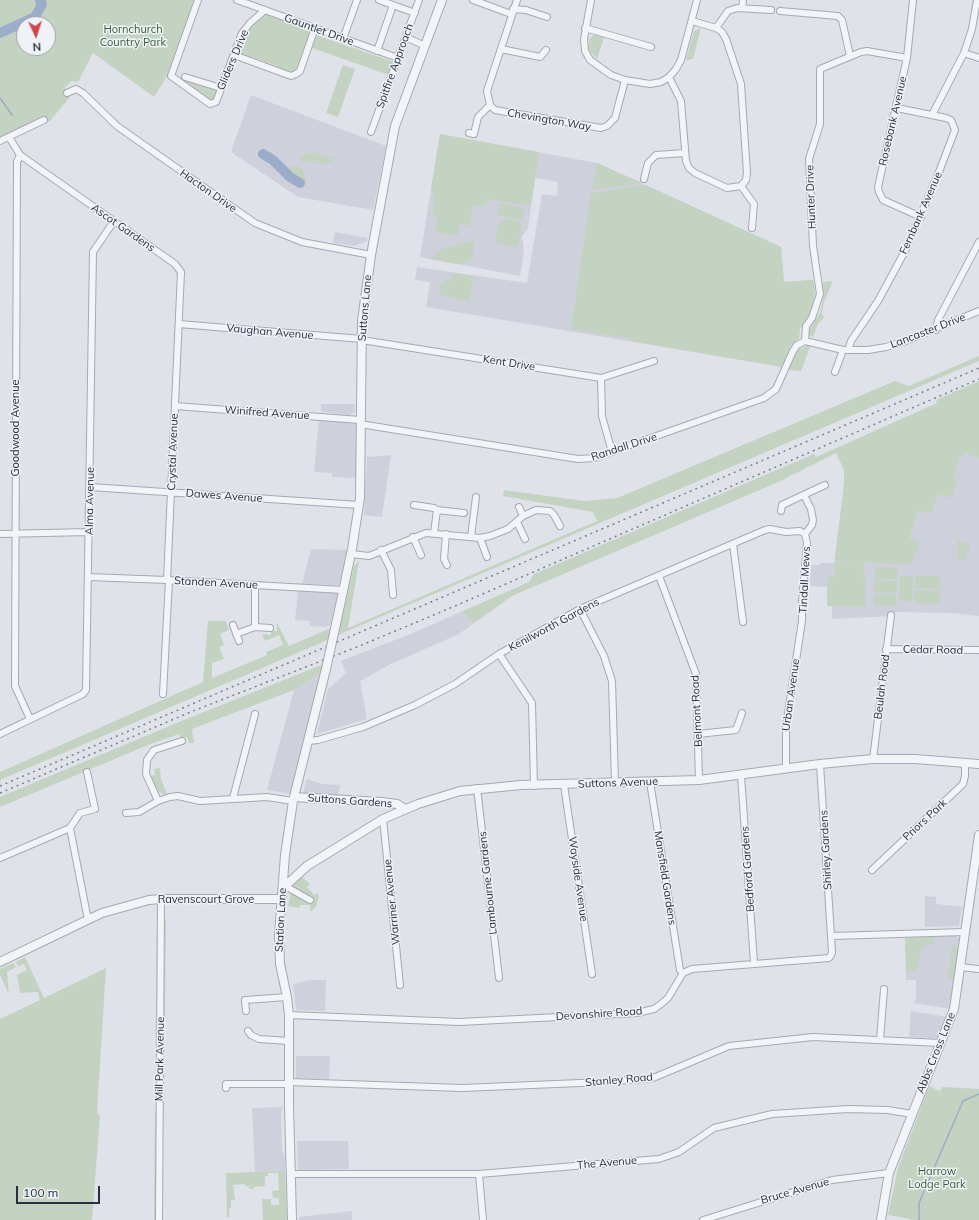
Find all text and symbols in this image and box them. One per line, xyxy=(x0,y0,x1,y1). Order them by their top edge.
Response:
street label: Gauntlet Drive xyxy=(282,11,356,49)
north arrow xyxy=(16,16,56,56)
street label: Spitfire Approach xyxy=(374,22,416,110)
park label: Hornchurch Country Park xyxy=(100,23,166,49)
street label: Gliders Drive xyxy=(214,28,252,92)
text: N xyxy=(32,40,41,54)
street label: Rosebank Avenue xyxy=(876,75,910,167)
street label: Chevington Way xyxy=(506,106,592,134)
street label: Hunter Drive xyxy=(803,165,819,229)
street label: Hacton Drive xyxy=(177,167,239,215)
street label: Fernbank Avenue xyxy=(897,170,945,256)
street label: Ascot Gardens xyxy=(89,201,157,255)
street label: Suttons Lane xyxy=(356,274,374,342)
street label: Lancaster Drive xyxy=(888,311,968,351)
street label: Vaughan Avenue xyxy=(226,322,314,342)
street label: Kent Drive xyxy=(482,352,536,374)
street label: Goodwood Avenue xyxy=(9,379,23,477)
street label: Winifred Avenue xyxy=(224,403,310,423)
street label: Crystal Avenue xyxy=(165,413,181,491)
street label: Randall Drive xyxy=(589,430,659,464)
street label: Alma Avenue xyxy=(83,467,97,535)
street label: Dawes Avenue xyxy=(185,487,263,505)
street label: Tindall Mews xyxy=(797,546,813,614)
street label: Standen Avenue xyxy=(174,574,258,592)
street label: Kenilworth Gardens xyxy=(506,596,602,654)
street label: Cedar Road xyxy=(903,643,963,657)
street label: Beulah Road xyxy=(871,654,893,720)
street label: Urban Avenue xyxy=(779,658,803,732)
street label: Belmont Road xyxy=(689,675,705,747)
street label: Suttons Avenue xyxy=(578,775,658,791)
street label: Suttons Gardens xyxy=(307,791,393,811)
street label: Priors Park xyxy=(900,796,950,844)
street label: Shirley Gardens xyxy=(817,810,835,890)
street label: Bedford Gardens xyxy=(738,825,758,913)
street label: Mansfield Gardens xyxy=(651,830,679,926)
street label: Lambourne Gardens xyxy=(476,831,500,935)
street label: Wayside Avenue xyxy=(565,836,591,922)
street label: Warriner Avenue xyxy=(381,858,403,946)
street label: Station Lane xyxy=(273,888,289,952)
street label: Ravenscourt Grove xyxy=(158,893,254,907)
street label: Devonshire Road xyxy=(555,1004,643,1024)
street label: Abbs Cross Lane xyxy=(914,1011,958,1095)
street label: Mill Park Avenue xyxy=(153,1017,167,1101)
street label: Stanley Road xyxy=(585,1070,653,1090)
street label: The Avenue xyxy=(576,1154,638,1172)
park label: Harrow Lodge Park xyxy=(908,1165,966,1191)
street label: Bruce Avenue xyxy=(759,1175,831,1207)
scale bar xyxy=(18,1178,102,1204)
text: 100 m xyxy=(23,1185,58,1200)

